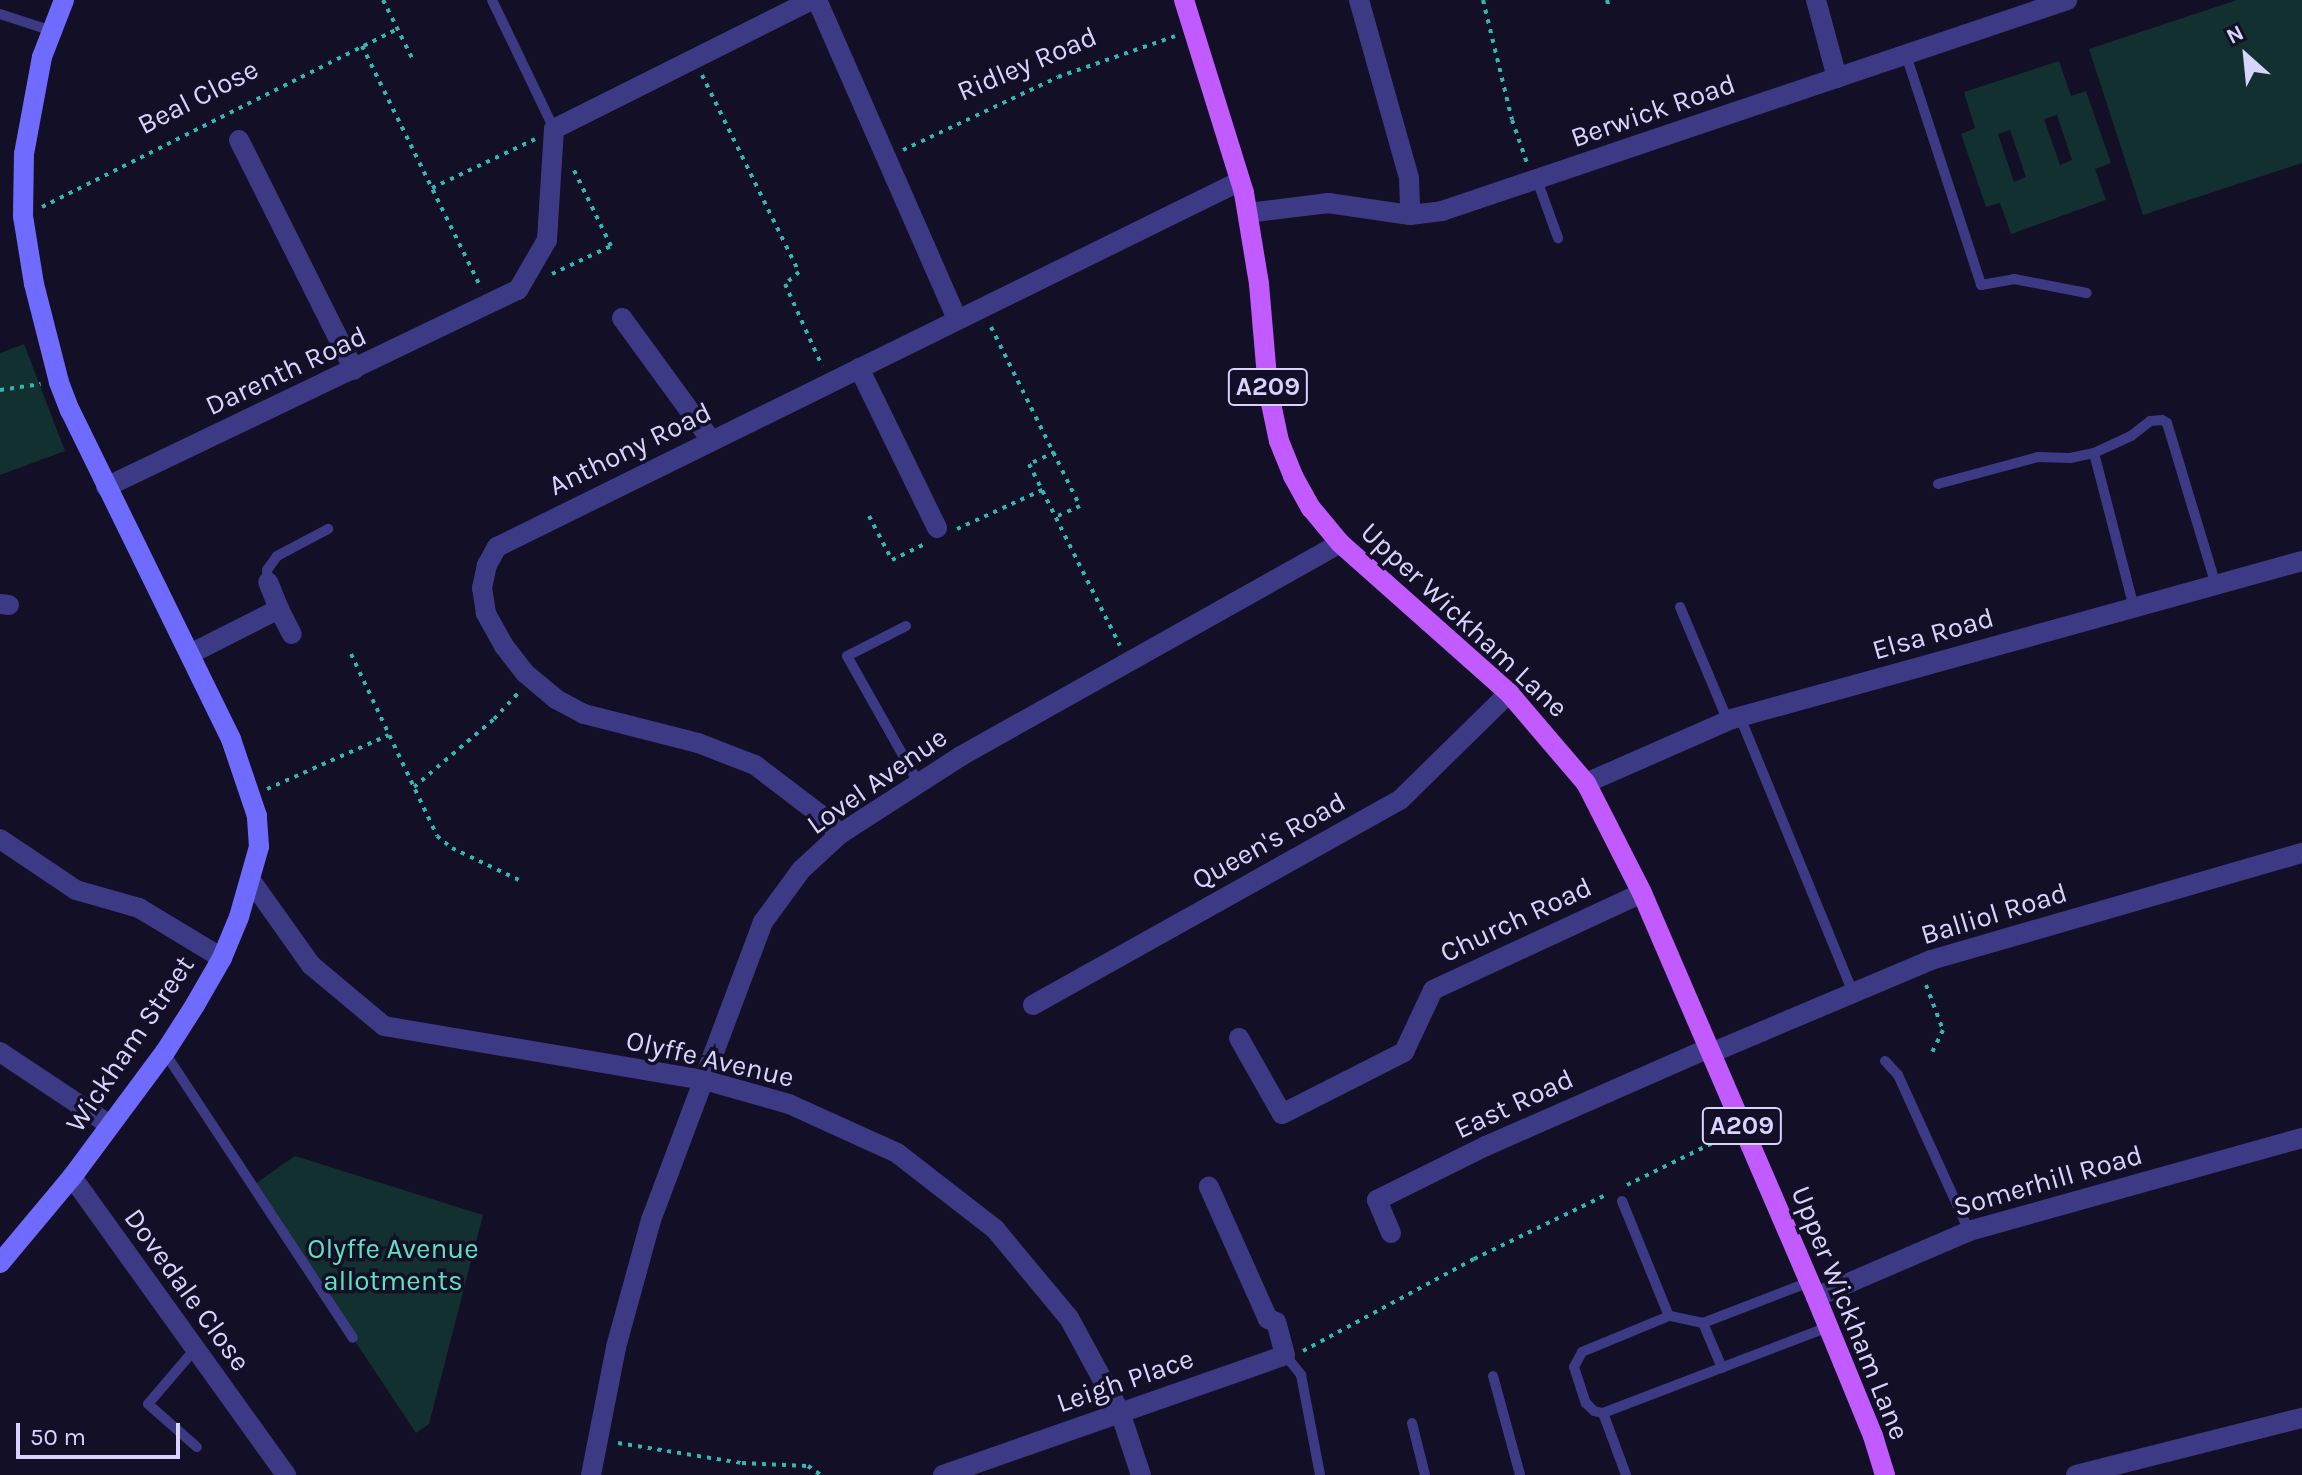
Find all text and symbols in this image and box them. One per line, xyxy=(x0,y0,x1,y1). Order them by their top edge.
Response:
north arrow xyxy=(2206,16,2286,96)
text: N xyxy=(2222,19,2248,50)
street label: Ridley Road xyxy=(952,20,1102,108)
street label: Beal Close xyxy=(132,52,264,142)
street label: Berwick Road xyxy=(1566,67,1740,155)
street label: Darenth Road xyxy=(200,319,372,423)
road number: A209 xyxy=(1226,365,1310,409)
street label: Anthony Road xyxy=(543,395,717,503)
street label: Upper Wickham Lane xyxy=(1354,515,1574,725)
street label: Elsa Road xyxy=(1868,601,1998,667)
street label: Lovel Avenue xyxy=(800,720,954,842)
street label: Queen's Road xyxy=(1186,785,1352,897)
street label: Church Road xyxy=(1435,870,1597,970)
street label: Balliol Road xyxy=(1917,876,2071,952)
street label: Wickham Street xyxy=(59,949,201,1139)
street label: Olyffe Avenue xyxy=(623,1023,797,1095)
street label: East Road xyxy=(1449,1062,1579,1146)
road number: A209 xyxy=(1700,1104,1784,1148)
street label: Somerhill Road xyxy=(1950,1138,2146,1224)
street label: Upper Wickham Lane xyxy=(1784,1181,1916,1445)
street label: Dovedale Close xyxy=(117,1202,257,1378)
park label: Olyffe Avenue allotments xyxy=(307,1232,479,1298)
street label: Leigh Place xyxy=(1052,1342,1198,1420)
scale bar xyxy=(20,1407,184,1457)
text: 50 m xyxy=(30,1423,86,1451)

